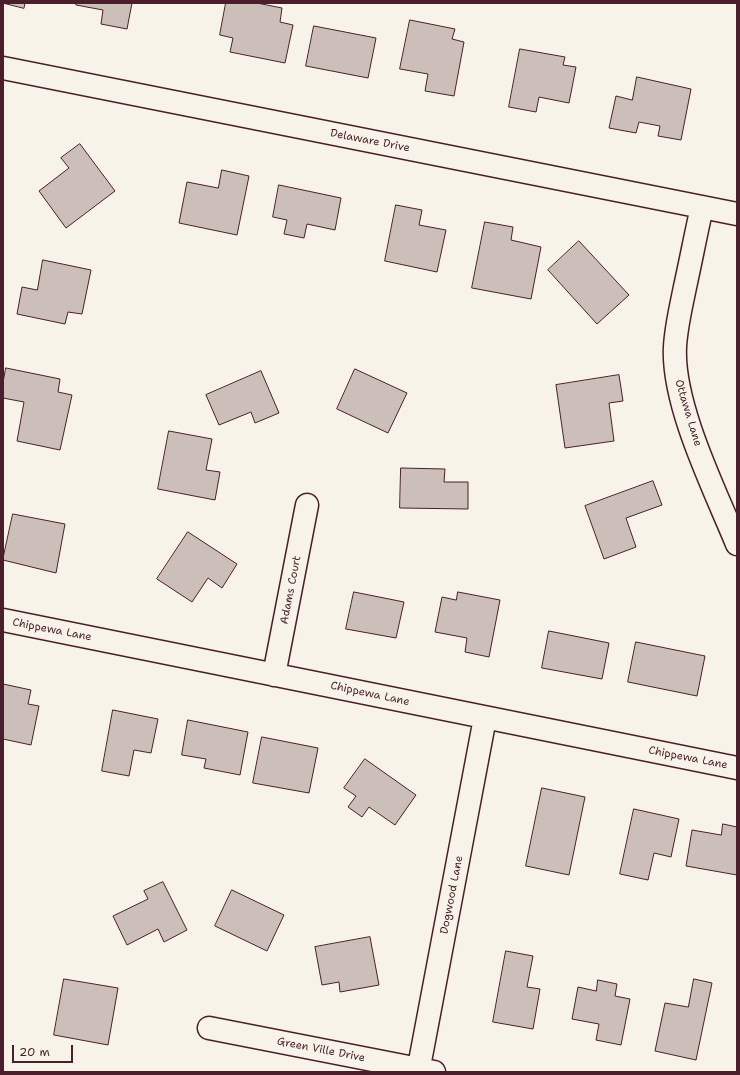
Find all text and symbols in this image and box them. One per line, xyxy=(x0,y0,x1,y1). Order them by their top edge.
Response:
street label: Delaware Drive xyxy=(329,127,411,155)
street label: Ottawa Lane xyxy=(672,378,704,448)
street label: Adams Court xyxy=(278,555,304,625)
street label: Chippewa Lane xyxy=(11,616,93,644)
street label: Chippewa Lane xyxy=(329,679,411,709)
street label: Chippewa Lane xyxy=(647,744,729,772)
street label: Dogwood Lane xyxy=(438,855,466,935)
street label: Green Ville Drive xyxy=(276,1035,366,1065)
scale bar xyxy=(14,1037,75,1063)
text: 20 m xyxy=(19,1044,50,1060)

